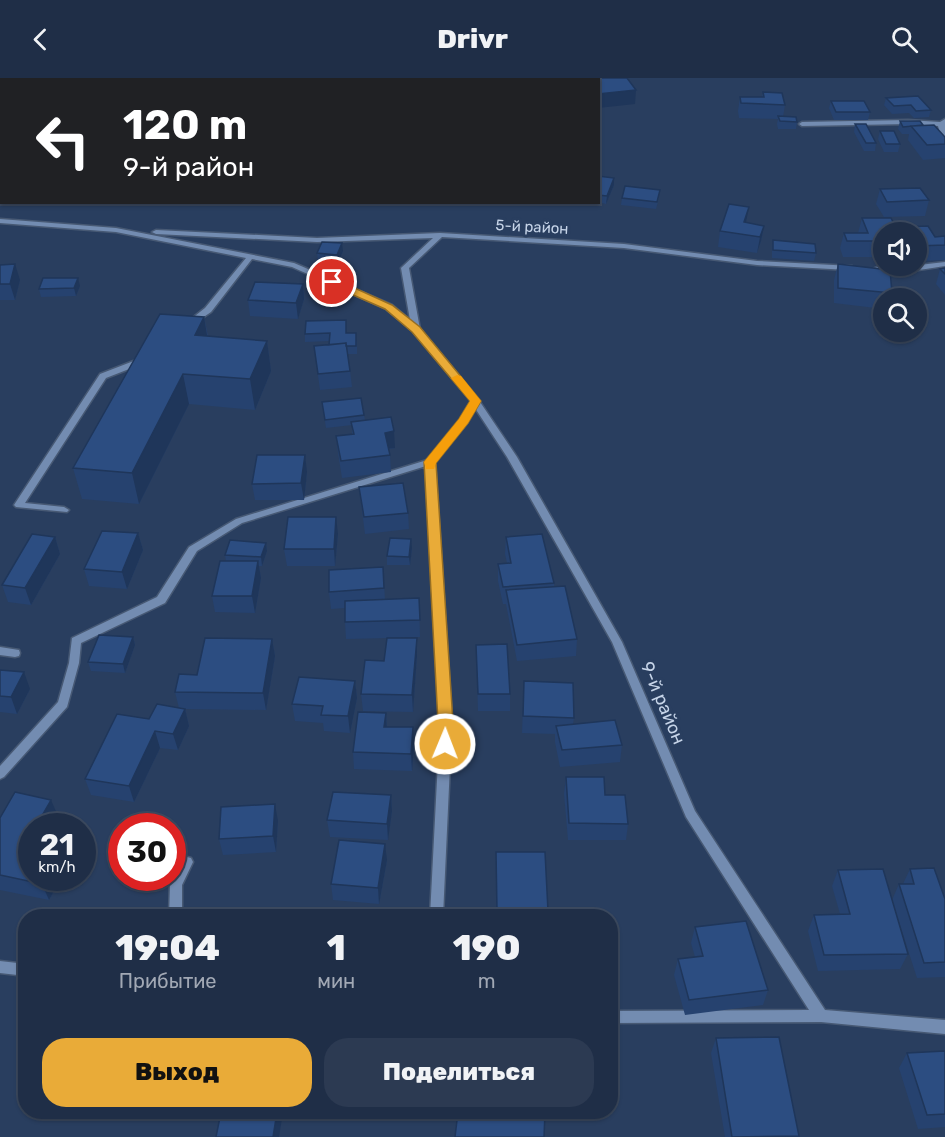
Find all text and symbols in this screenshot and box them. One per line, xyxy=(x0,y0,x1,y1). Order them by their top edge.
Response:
icon: back xyxy=(24,23,57,56)
text: Drivr xyxy=(437,23,508,55)
icon: search xyxy=(888,23,921,56)
text: 120 m xyxy=(123,100,247,150)
icon: left xyxy=(24,102,102,180)
text: 9-й район xyxy=(123,151,254,183)
street label: 5-й район xyxy=(495,216,569,238)
map controls xyxy=(873,222,927,342)
button: sound xyxy=(873,222,927,276)
pin xyxy=(306,256,357,307)
icon: arrive xyxy=(315,265,348,298)
button: search xyxy=(873,288,927,342)
street label: 9-й район xyxy=(636,658,690,748)
position arrow xyxy=(413,712,477,776)
speed limit sign: 30 xyxy=(108,813,186,891)
text: 21 xyxy=(40,827,74,863)
text: km/h xyxy=(38,858,76,876)
text: 19:04 xyxy=(115,926,220,969)
text: 1 xyxy=(327,926,346,969)
text: 190 xyxy=(453,926,521,969)
text: Прибытие xyxy=(119,969,217,993)
text: мин xyxy=(317,969,355,993)
text: m xyxy=(478,969,496,993)
button: Выход xyxy=(42,1038,312,1107)
button: Поделиться xyxy=(324,1038,594,1107)

